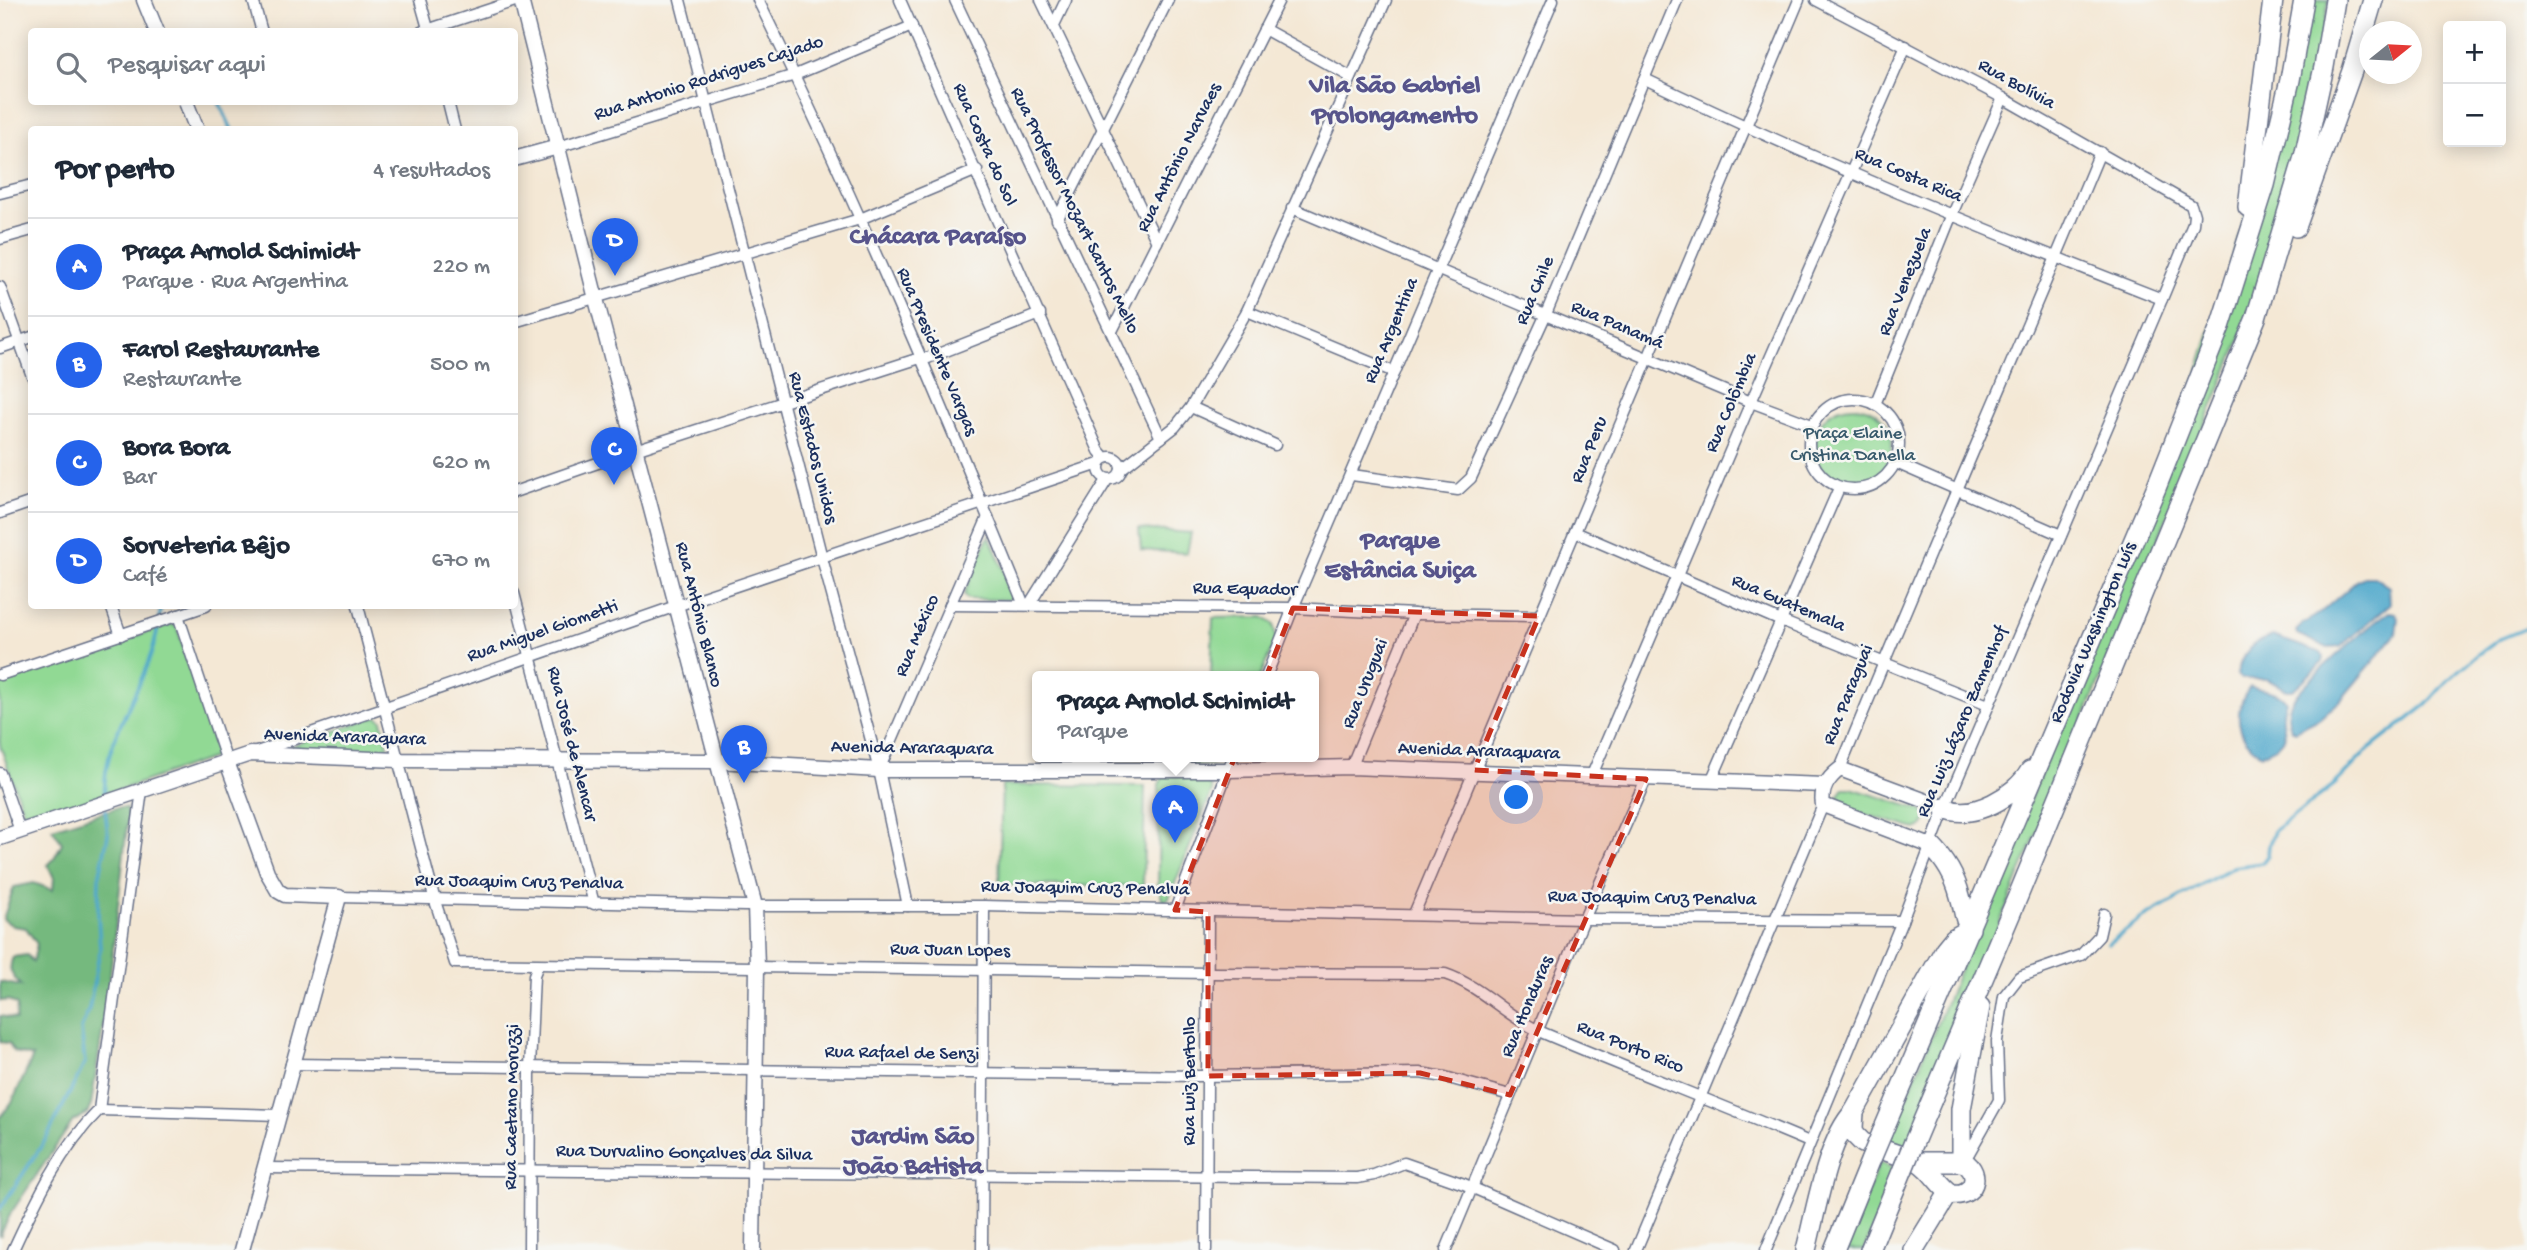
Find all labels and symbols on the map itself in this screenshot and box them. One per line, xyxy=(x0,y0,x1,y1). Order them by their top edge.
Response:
north arrow xyxy=(2359,21,2422,84)
street label: Rua Antonio Rodrigues Cajado xyxy=(591,31,827,127)
street label: Rua Bolívia xyxy=(1973,54,2060,116)
district label: Vila São Gabriel Prolongamento xyxy=(1308,72,1481,133)
street label: Rua Antônio Narvaes xyxy=(1132,79,1228,237)
street label: Rua Costa do Sol xyxy=(947,80,1021,210)
street label: Rua Professor Mozart Santos Mello xyxy=(1004,84,1144,338)
street label: Rua Costa Rica xyxy=(1851,143,1967,210)
pin: D xyxy=(592,218,638,276)
district label: Chácara Paraíso xyxy=(850,223,1027,254)
street label: Rua Venezuela xyxy=(1874,223,1939,340)
street label: Rua Chile xyxy=(1511,253,1561,329)
street label: Rua Presidente Vargas xyxy=(890,265,982,440)
street label: Rua Argentina xyxy=(1359,273,1425,387)
street label: Rua Panamá xyxy=(1567,296,1668,356)
street label: Rua Colômbia xyxy=(1701,348,1764,456)
street label: Rua Estados Unidos xyxy=(782,370,842,527)
street label: Rua Peru xyxy=(1566,413,1614,487)
park label: Praça Elaine Cristina Danella xyxy=(1791,423,1917,468)
pin: C xyxy=(591,427,637,485)
district label: Parque Estância Suiça xyxy=(1324,527,1477,588)
street label: Rodovia Washington Luís xyxy=(2045,538,2143,727)
street label: Rua Antônio Blanco xyxy=(669,540,727,690)
street label: Rua Guatemala xyxy=(1727,570,1850,639)
street label: Rua Equador xyxy=(1193,578,1300,602)
street label: Rua México xyxy=(890,591,946,681)
street label: Rua Miguel Giometti xyxy=(464,595,622,669)
street label: Rua Luiz Lázaro Zamenhof xyxy=(1912,621,2015,821)
street label: Rua Uruguai xyxy=(1338,636,1394,732)
street label: Rua Paraguai xyxy=(1818,641,1880,749)
street label: Rua José de Alencar xyxy=(541,664,602,826)
street label: Avenida Araraquara xyxy=(263,724,428,752)
pin: B xyxy=(721,725,767,783)
street label: Avenida Araraquara xyxy=(831,736,995,762)
street label: Avenida Araraquara xyxy=(1397,738,1562,766)
your location xyxy=(1499,780,1533,814)
pin: A xyxy=(1152,785,1198,843)
street label: Rua Joaquim Cruz Penalva xyxy=(415,870,625,896)
street label: Rua Joaquim Cruz Penalva xyxy=(981,876,1191,902)
street label: Rua Joaquim Cruz Penalva xyxy=(1548,886,1758,912)
street label: Rua Juan Lopes xyxy=(890,938,1011,964)
street label: Rua Honduras xyxy=(1496,952,1560,1061)
street label: Rua Luiz Bertollo xyxy=(1179,1016,1202,1145)
street label: Rua Porto Rico xyxy=(1573,1016,1687,1080)
street label: Rua Caetano Moruzzi xyxy=(500,1024,526,1190)
street label: Rua Rafael de Senzi xyxy=(824,1041,980,1067)
district label: Jardim São João Batista xyxy=(842,1123,985,1184)
street label: Rua Durvalino Gonçalves da Silva xyxy=(556,1140,814,1168)

